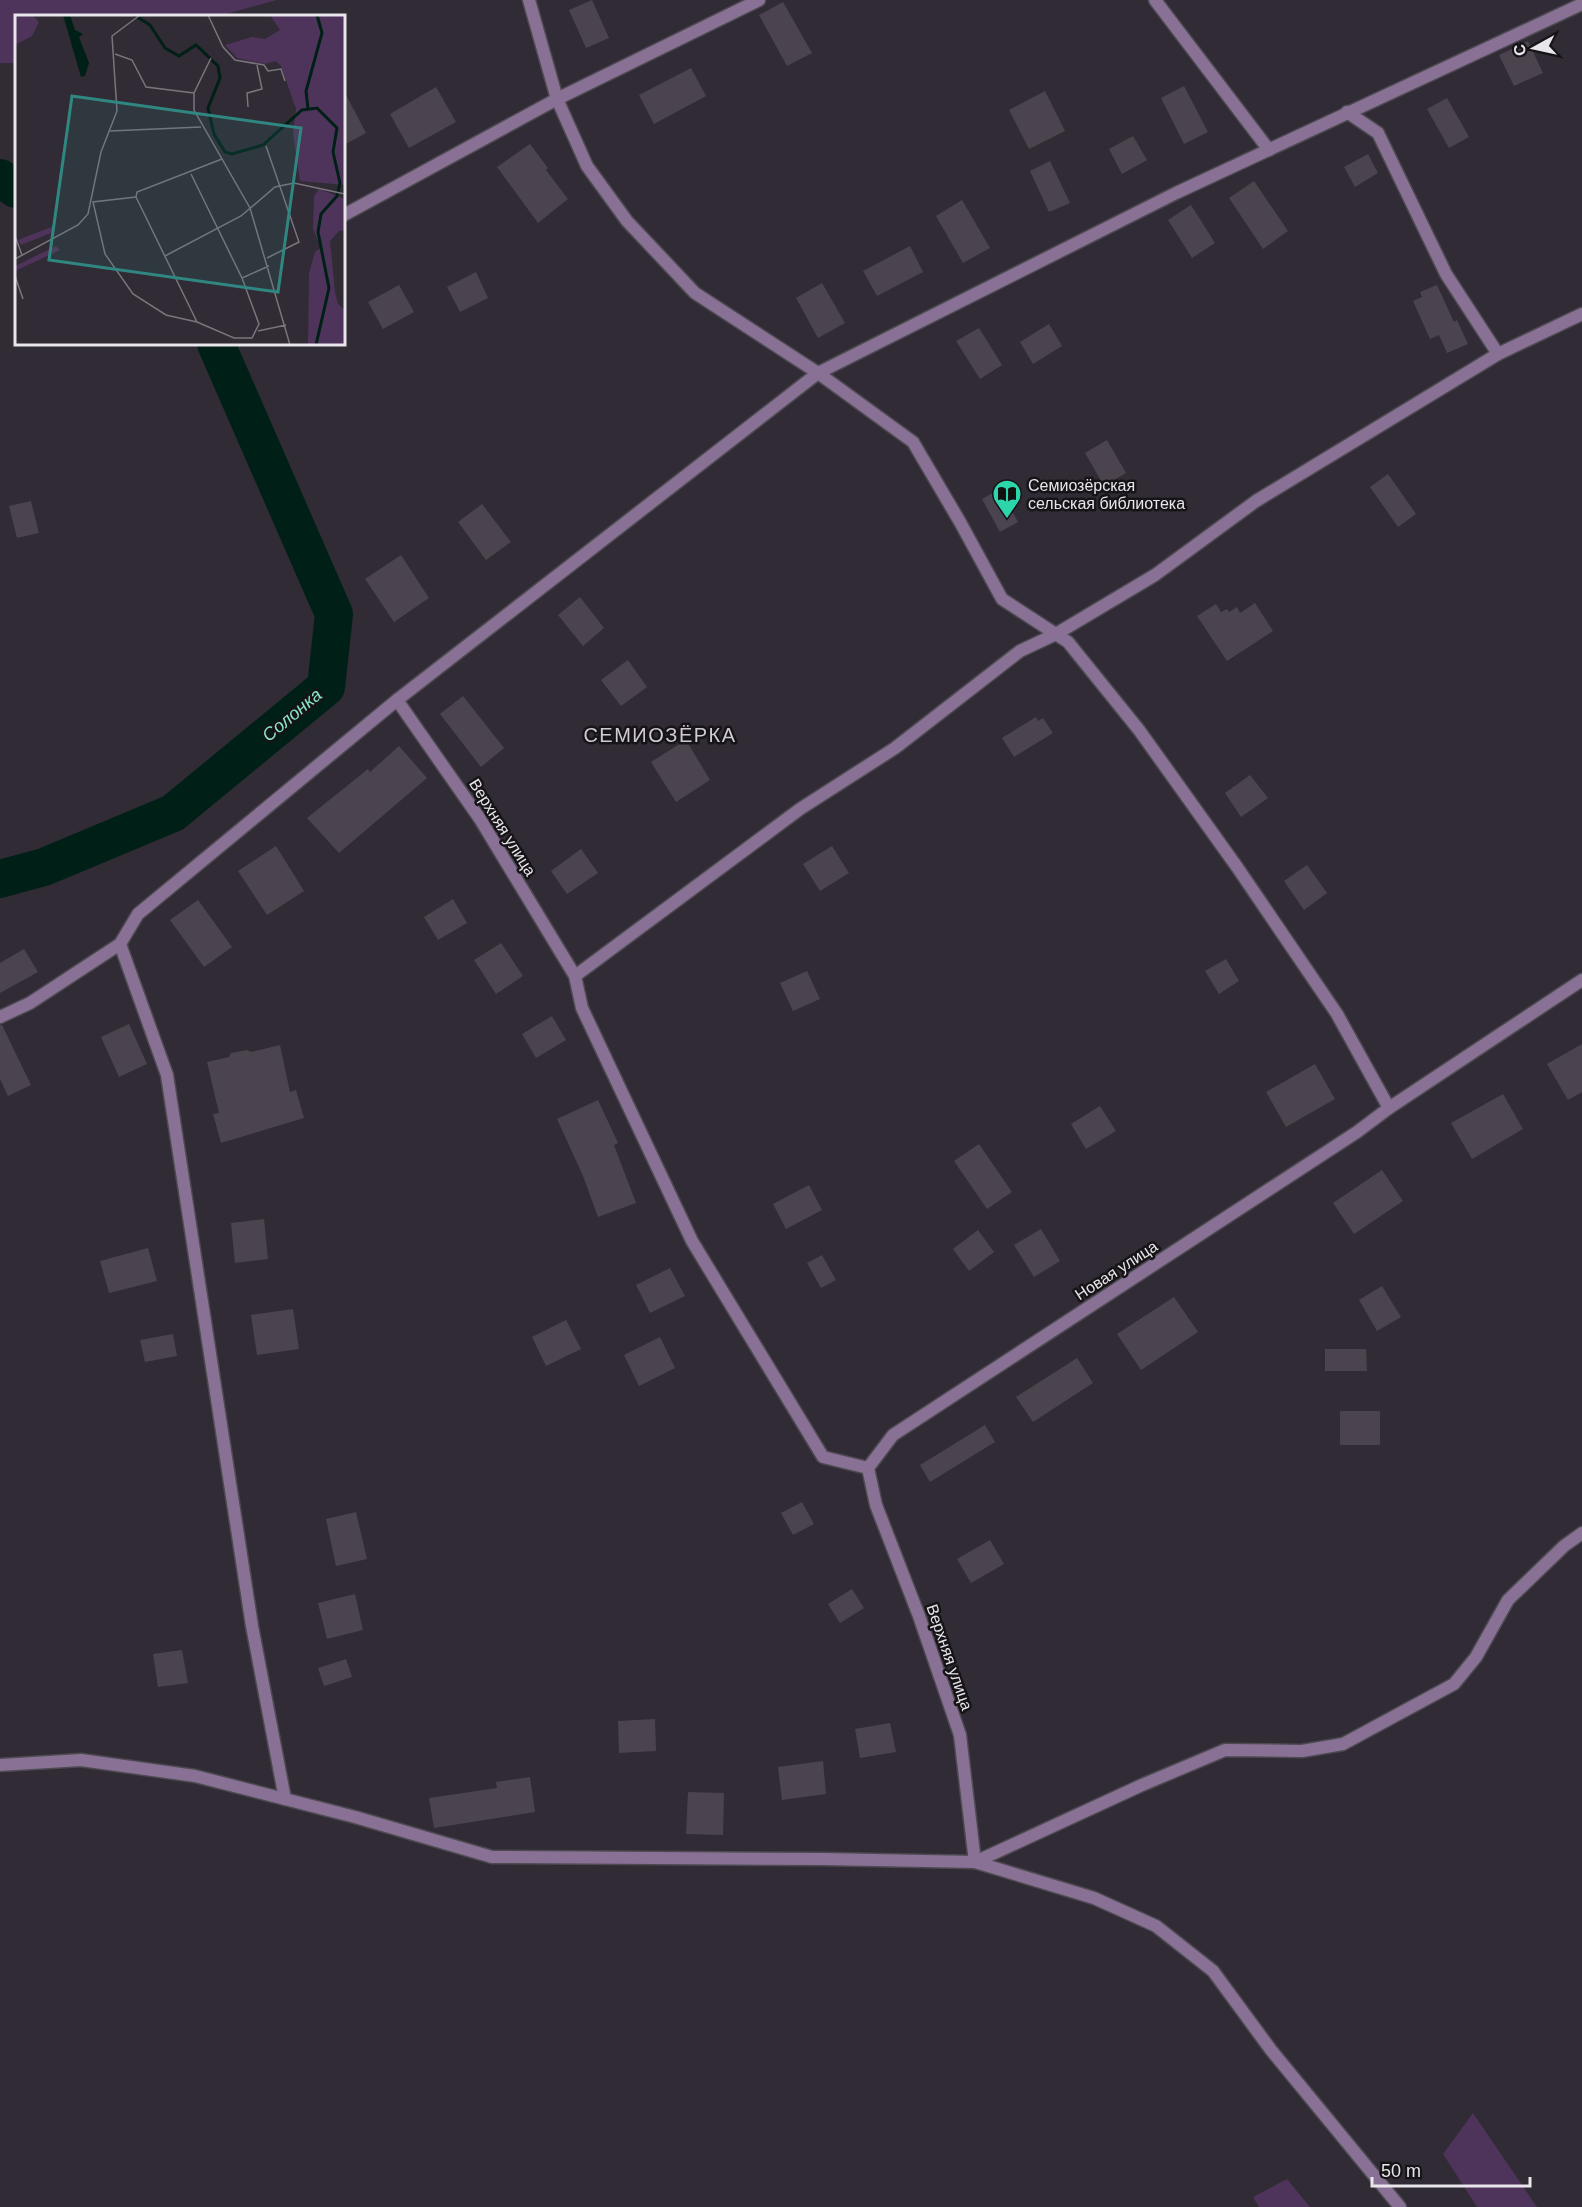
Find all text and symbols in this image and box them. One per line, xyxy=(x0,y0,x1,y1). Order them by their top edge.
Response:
inset map xyxy=(15,15,345,345)
north arrow xyxy=(1504,18,1564,78)
text: С xyxy=(1510,43,1529,57)
place label: Семиозёрская сельская библиотека xyxy=(1028,477,1185,512)
library icon: Семиозёрская сельская библиотека xyxy=(991,478,1023,520)
water label: Солонка xyxy=(258,684,326,746)
district label: СЕМИОЗЁРКА xyxy=(583,724,737,746)
street label: Верхняя улица xyxy=(466,776,539,879)
street label: Новая улица xyxy=(1072,1237,1161,1303)
street label: Верхняя улица xyxy=(923,1602,976,1712)
scale bar xyxy=(1372,2150,1530,2188)
text: 50 m xyxy=(1381,2161,1421,2181)

